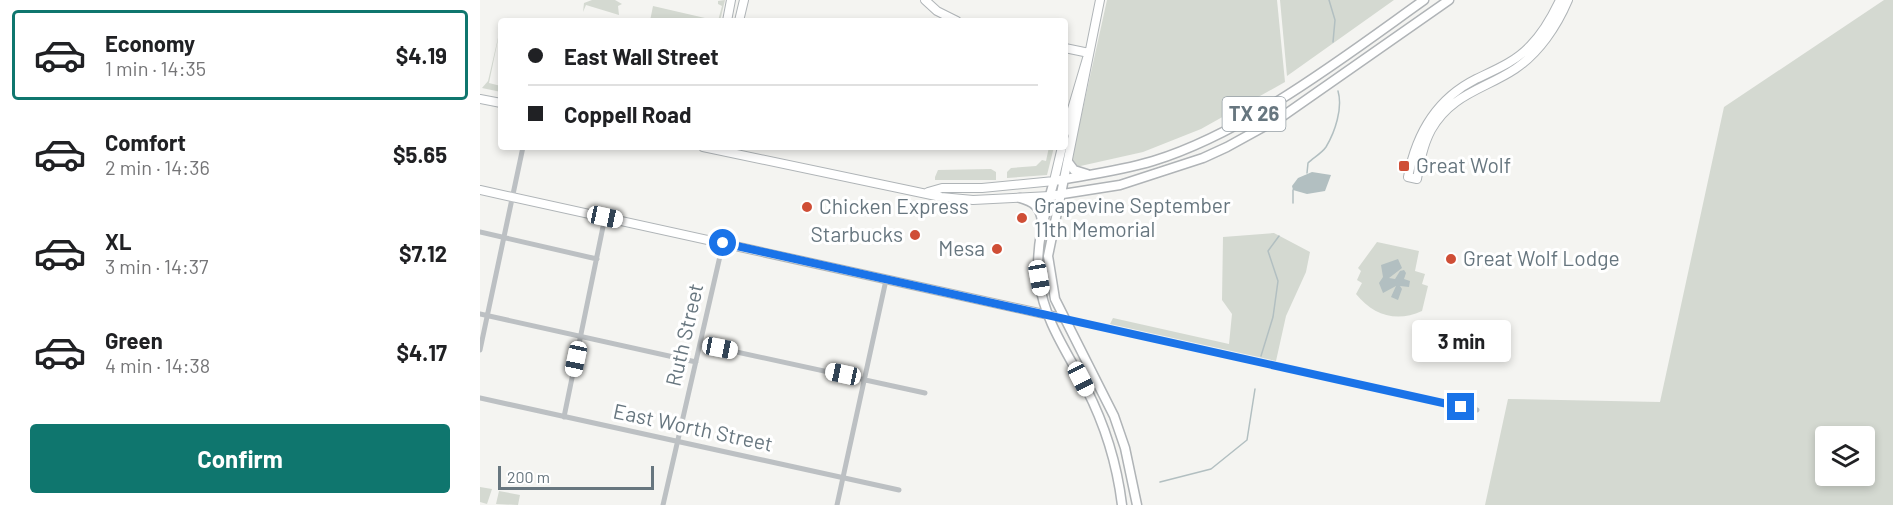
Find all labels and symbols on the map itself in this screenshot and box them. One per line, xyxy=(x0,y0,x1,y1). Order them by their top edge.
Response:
road number: TX 26 xyxy=(1222,97,1286,131)
place label: Great Wolf xyxy=(1416,152,1511,177)
marker: Great Wolf xyxy=(1397,159,1411,173)
place label: Grapevine September 11th Memorial xyxy=(1034,192,1231,241)
place label: Chicken Express xyxy=(819,193,969,218)
marker: Chicken Express xyxy=(800,200,814,214)
car xyxy=(586,204,624,230)
marker: Grapevine September 11th Memorial xyxy=(1015,211,1029,225)
place label: Starbucks xyxy=(811,221,903,246)
marker: Starbucks xyxy=(908,228,922,242)
route start xyxy=(709,229,736,256)
place label: Mesa xyxy=(938,235,985,260)
marker: Mesa xyxy=(990,242,1004,256)
place label: Great Wolf Lodge xyxy=(1463,245,1620,270)
marker: Great Wolf Lodge xyxy=(1444,252,1458,266)
car xyxy=(1027,259,1051,297)
street label: Ruth Street xyxy=(660,281,707,388)
callout: 3 min xyxy=(1412,320,1510,362)
car xyxy=(701,336,739,360)
car xyxy=(563,340,589,378)
car xyxy=(1065,359,1097,399)
car xyxy=(824,361,862,387)
route end xyxy=(1447,393,1474,420)
street label: East Worth Street xyxy=(611,397,775,456)
scale bar xyxy=(498,463,654,490)

